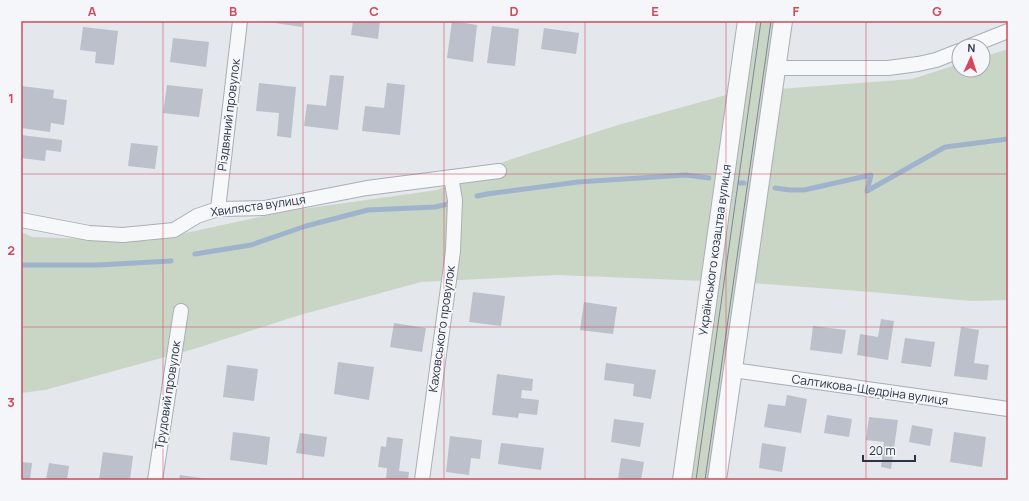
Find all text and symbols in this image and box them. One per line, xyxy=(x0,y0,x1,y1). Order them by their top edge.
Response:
text: A xyxy=(88,2,97,20)
text: B xyxy=(229,2,237,20)
text: C xyxy=(369,2,379,20)
text: D xyxy=(509,2,519,20)
text: E xyxy=(651,2,659,20)
text: F xyxy=(793,2,800,20)
text: G xyxy=(932,2,942,20)
north arrow xyxy=(951,38,991,78)
text: N xyxy=(967,40,976,55)
street label: Різдвяний провулок xyxy=(213,57,244,172)
text: 1 xyxy=(8,89,14,107)
street label: Українського козацтва вулиця xyxy=(694,163,735,337)
street label: Хвиляста вулиця xyxy=(209,190,307,221)
text: 2 xyxy=(7,241,15,259)
street label: Каховського провулок xyxy=(424,263,459,393)
street label: Трудовий провулок xyxy=(151,338,185,450)
street label: Салтикова-Щедріна вулиця xyxy=(791,370,949,409)
text: 3 xyxy=(7,393,15,411)
scale bar xyxy=(863,437,915,463)
text: 20 m xyxy=(869,442,896,459)

